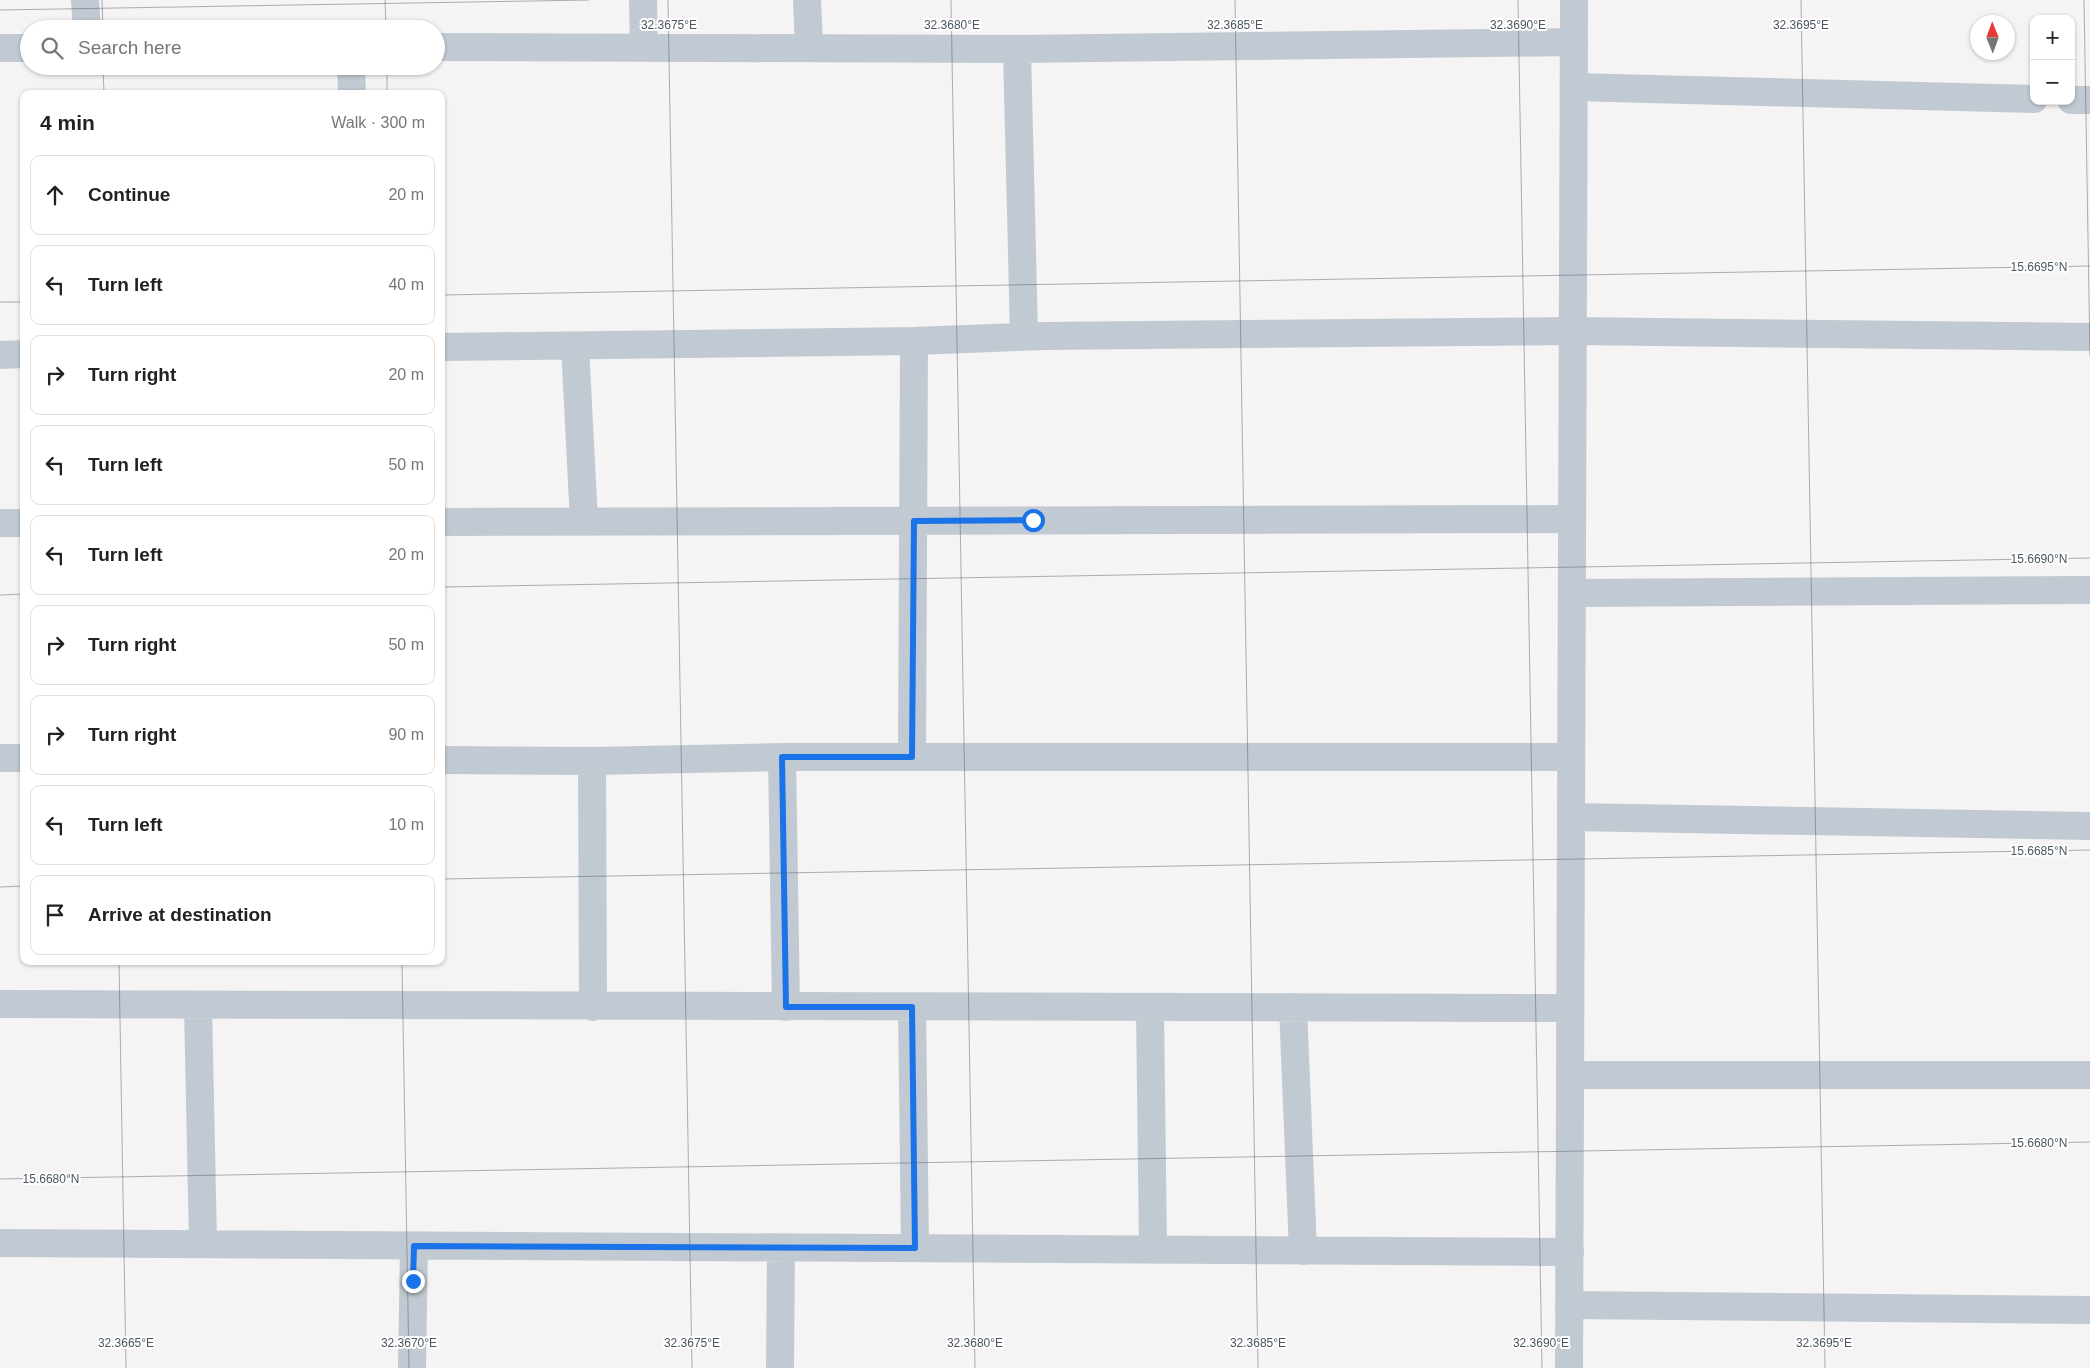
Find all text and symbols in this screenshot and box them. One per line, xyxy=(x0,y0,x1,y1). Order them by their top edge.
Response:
north arrow xyxy=(1970,15,2015,60)
map controls xyxy=(2030,15,2075,105)
button: + xyxy=(2030,15,2075,60)
text: 32.3675°E xyxy=(641,18,697,32)
text: 32.3680°E xyxy=(924,18,980,32)
text: 32.3685°E xyxy=(1207,18,1263,32)
text: 32.3690°E xyxy=(1490,18,1546,32)
text: 32.3695°E xyxy=(1773,18,1829,32)
search box xyxy=(20,20,445,75)
icon: search xyxy=(38,34,66,62)
text: Search here xyxy=(78,37,182,58)
button: − xyxy=(2030,60,2075,105)
text: 4 min xyxy=(40,111,95,134)
text: Walk · 300 m xyxy=(331,114,425,131)
icon: ahead xyxy=(41,181,69,209)
text: Continue xyxy=(88,184,170,205)
text: 20 m xyxy=(388,186,424,203)
text: 15.6695°N xyxy=(2011,260,2067,274)
icon: left xyxy=(41,271,69,299)
text: Turn left xyxy=(88,274,163,295)
text: 40 m xyxy=(388,276,424,293)
icon: right xyxy=(41,361,69,389)
text: Turn right xyxy=(88,364,176,385)
text: 20 m xyxy=(388,366,424,383)
icon: left xyxy=(41,451,69,479)
text: Turn left xyxy=(88,454,163,475)
text: 50 m xyxy=(388,456,424,473)
route start xyxy=(1022,509,1045,532)
icon: left xyxy=(41,541,69,569)
text: Turn left xyxy=(88,544,163,565)
text: 20 m xyxy=(388,546,424,563)
text: 15.6690°N xyxy=(2011,552,2067,566)
icon: right xyxy=(41,631,69,659)
text: Turn right xyxy=(88,634,176,655)
text: 50 m xyxy=(388,636,424,653)
icon: right xyxy=(41,721,69,749)
text: Turn right xyxy=(88,724,176,745)
text: 90 m xyxy=(388,726,424,743)
icon: left xyxy=(41,811,69,839)
text: Turn left xyxy=(88,814,163,835)
text: 10 m xyxy=(388,816,424,833)
text: 15.6685°N xyxy=(2011,844,2067,858)
icon: arrive xyxy=(41,901,69,929)
text: Arrive at destination xyxy=(88,904,272,925)
text: 15.6680°N xyxy=(2011,1136,2067,1150)
text: 15.6680°N xyxy=(23,1172,79,1186)
route end xyxy=(402,1270,425,1293)
text: 32.3665°E xyxy=(98,1336,154,1350)
text: 32.3670°E xyxy=(381,1336,437,1350)
text: 32.3675°E xyxy=(664,1336,720,1350)
text: 32.3680°E xyxy=(947,1336,1003,1350)
text: 32.3685°E xyxy=(1230,1336,1286,1350)
text: 32.3690°E xyxy=(1513,1336,1569,1350)
text: 32.3695°E xyxy=(1796,1336,1852,1350)

